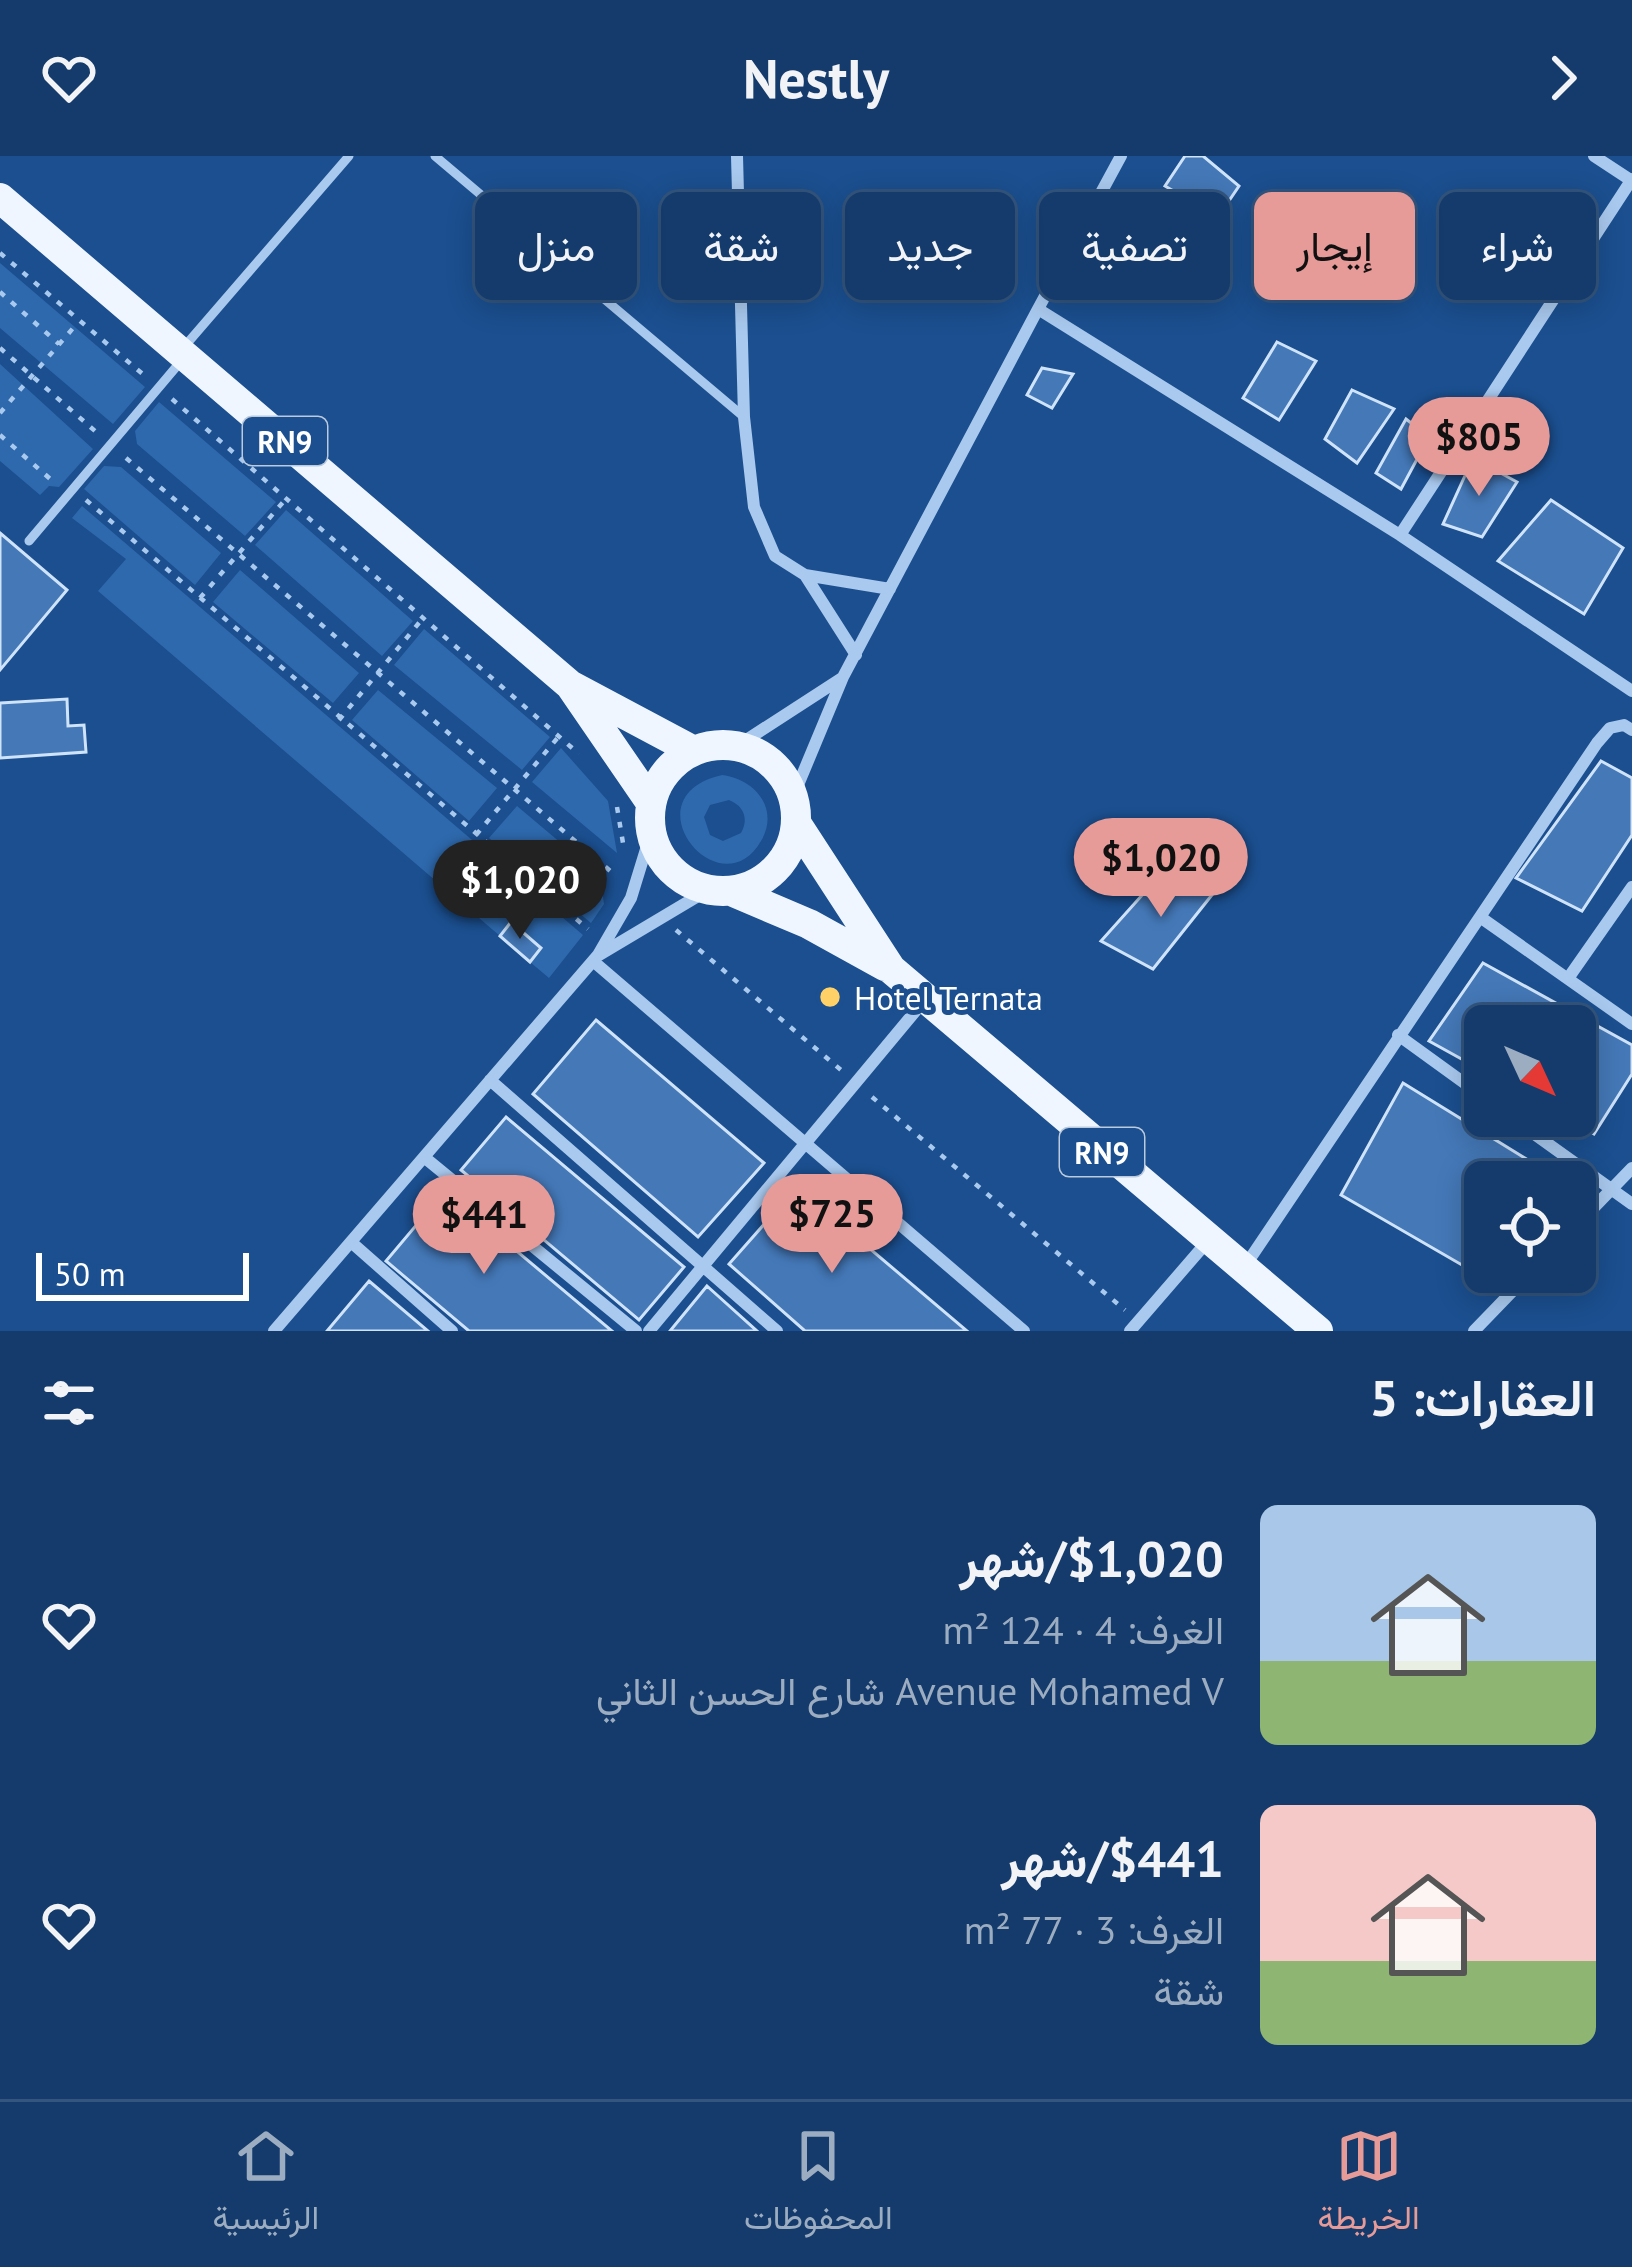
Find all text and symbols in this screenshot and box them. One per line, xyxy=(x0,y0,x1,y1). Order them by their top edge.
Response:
text: Nestly xyxy=(743,43,889,113)
icon: heart xyxy=(36,45,102,111)
icon: forward xyxy=(1530,45,1596,111)
chip: منزل xyxy=(475,192,637,300)
chip: شقة xyxy=(661,192,821,300)
chip: جديد xyxy=(845,192,1015,300)
chip: تصفية xyxy=(1039,192,1230,300)
chip: إيجار xyxy=(1254,192,1415,300)
chip: شراء xyxy=(1439,192,1596,300)
pin: $805 xyxy=(1408,397,1550,499)
text: $805 xyxy=(1435,410,1523,461)
road number: RN9 xyxy=(243,417,327,465)
pin: $1,020 xyxy=(1063,818,1259,920)
text: $1,020 xyxy=(1101,831,1221,882)
pin: $1,020 xyxy=(422,840,618,942)
text: $1,020 xyxy=(460,853,580,904)
place label: Hotel Ternata xyxy=(854,976,1043,1019)
marker: Hotel Ternata xyxy=(817,984,843,1010)
north arrow xyxy=(1464,1005,1596,1137)
map controls xyxy=(1464,1005,1596,1293)
road number: RN9 xyxy=(1060,1128,1144,1176)
button: locate xyxy=(1464,1161,1596,1293)
pin: $725 xyxy=(761,1174,903,1276)
pin: $441 xyxy=(413,1175,555,1277)
text: $725 xyxy=(788,1187,876,1238)
text: $441 xyxy=(440,1188,528,1239)
scale bar xyxy=(36,1247,249,1300)
text: 50 m xyxy=(54,1252,126,1295)
text: العقارات: 5 xyxy=(1370,1364,1596,1430)
icon: filters xyxy=(36,1370,102,1436)
text: $1,020/شهر xyxy=(959,1525,1224,1591)
icon: home xyxy=(1356,1553,1500,1697)
icon: heart xyxy=(36,1592,102,1658)
text: الغرف: 4 · 124 m² xyxy=(942,1604,1224,1655)
text: Avenue Mohamed V شارع الحسن الثاني xyxy=(596,1665,1224,1716)
text: $441/شهر xyxy=(1001,1825,1224,1891)
icon: home xyxy=(1356,1853,1500,1997)
icon: heart xyxy=(36,1892,102,1958)
text: الغرف: 3 · 77 m² xyxy=(964,1904,1224,1955)
text: شقة xyxy=(1154,1965,1224,2016)
tab: الرئيسية xyxy=(212,2123,319,2247)
tab: المحفوظات xyxy=(744,2123,893,2247)
tab: الخريطة xyxy=(1318,2123,1420,2247)

